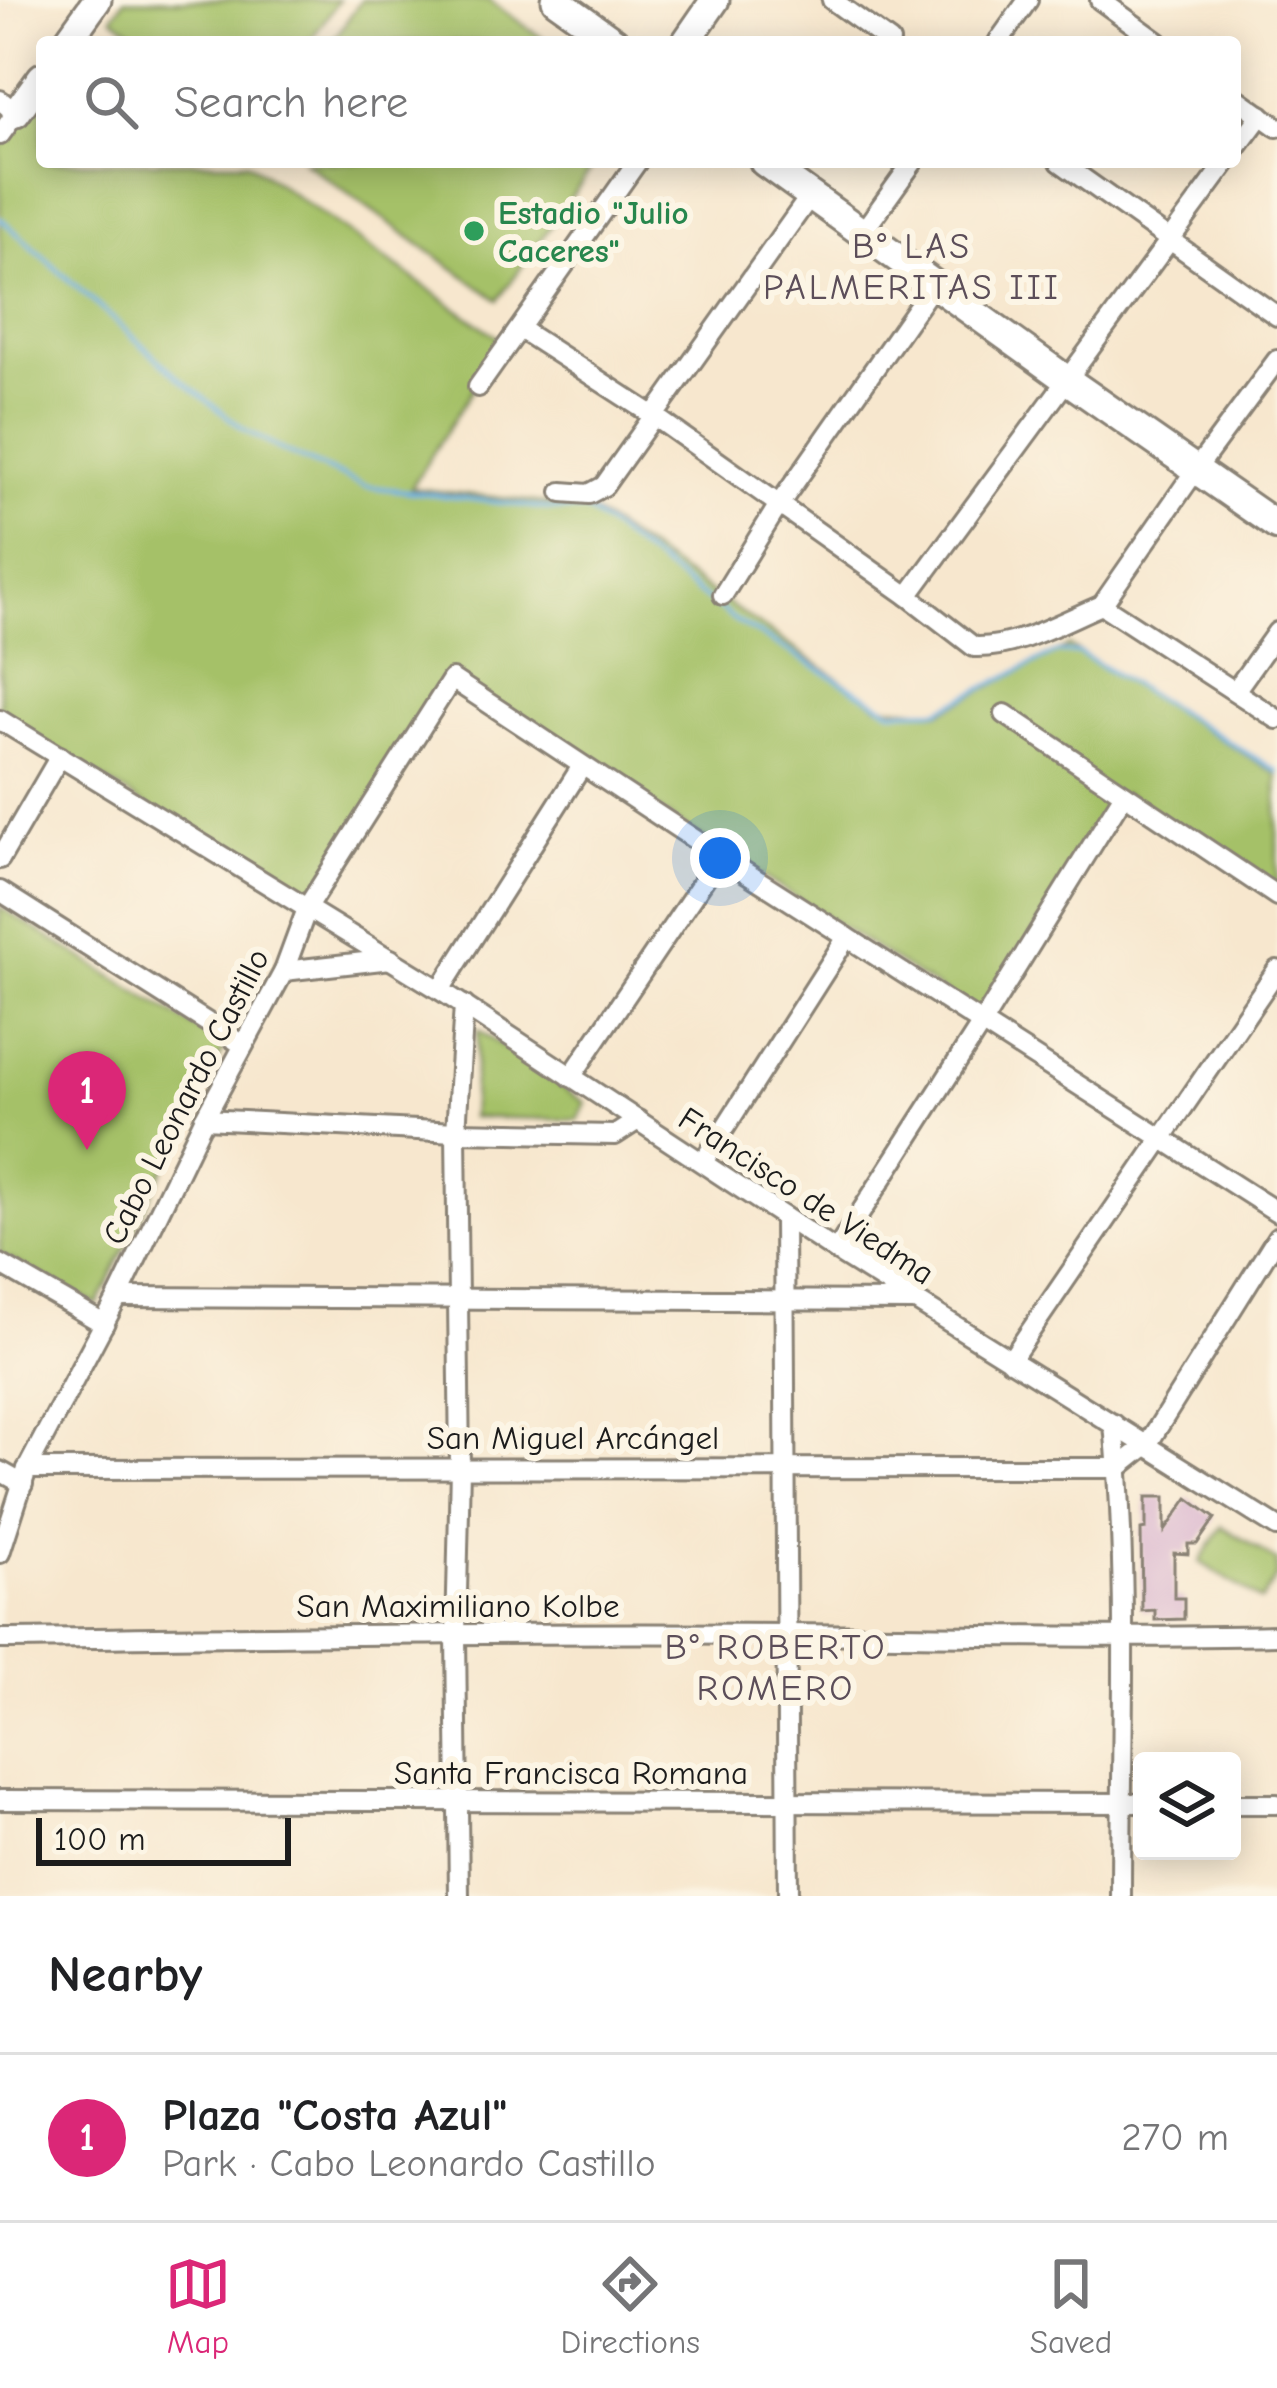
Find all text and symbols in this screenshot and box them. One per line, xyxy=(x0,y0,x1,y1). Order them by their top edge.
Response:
search box xyxy=(36,36,1241,168)
icon: search xyxy=(78,69,144,135)
text: Search here xyxy=(174,76,408,128)
place label: Estadio "Julio Caceres" xyxy=(498,194,689,270)
marker: Estadio "Julio Caceres" xyxy=(461,218,487,244)
district label: B° LAS PALMERITAS III xyxy=(763,226,1061,308)
your location xyxy=(690,828,750,888)
street label: Cabo Leonardo Castillo xyxy=(95,942,277,1251)
pin: 1 xyxy=(48,1051,126,1150)
street label: Francisco de Viedma xyxy=(672,1099,941,1293)
street label: San Miguel Arcángel xyxy=(427,1419,719,1457)
street label: San Maximiliano Kolbe xyxy=(297,1587,619,1625)
district label: B° ROBERTO ROMERO xyxy=(664,1627,888,1709)
map controls xyxy=(1133,1752,1241,1860)
button: layers xyxy=(1133,1752,1241,1860)
street label: Santa Francisca Romana xyxy=(394,1754,748,1792)
scale bar xyxy=(36,1812,291,1865)
text: 100 m xyxy=(54,1820,146,1858)
text: Nearby xyxy=(48,1945,202,2004)
text: Plaza "Costa Azul" xyxy=(162,2089,507,2141)
text: 1 xyxy=(79,2115,95,2160)
text: 270 m xyxy=(1121,2115,1229,2160)
text: Park · Cabo Leonardo Castillo xyxy=(162,2141,656,2186)
tab: Map xyxy=(165,2251,231,2361)
tab: Directions xyxy=(561,2251,700,2361)
tab: Saved xyxy=(1030,2251,1112,2361)

